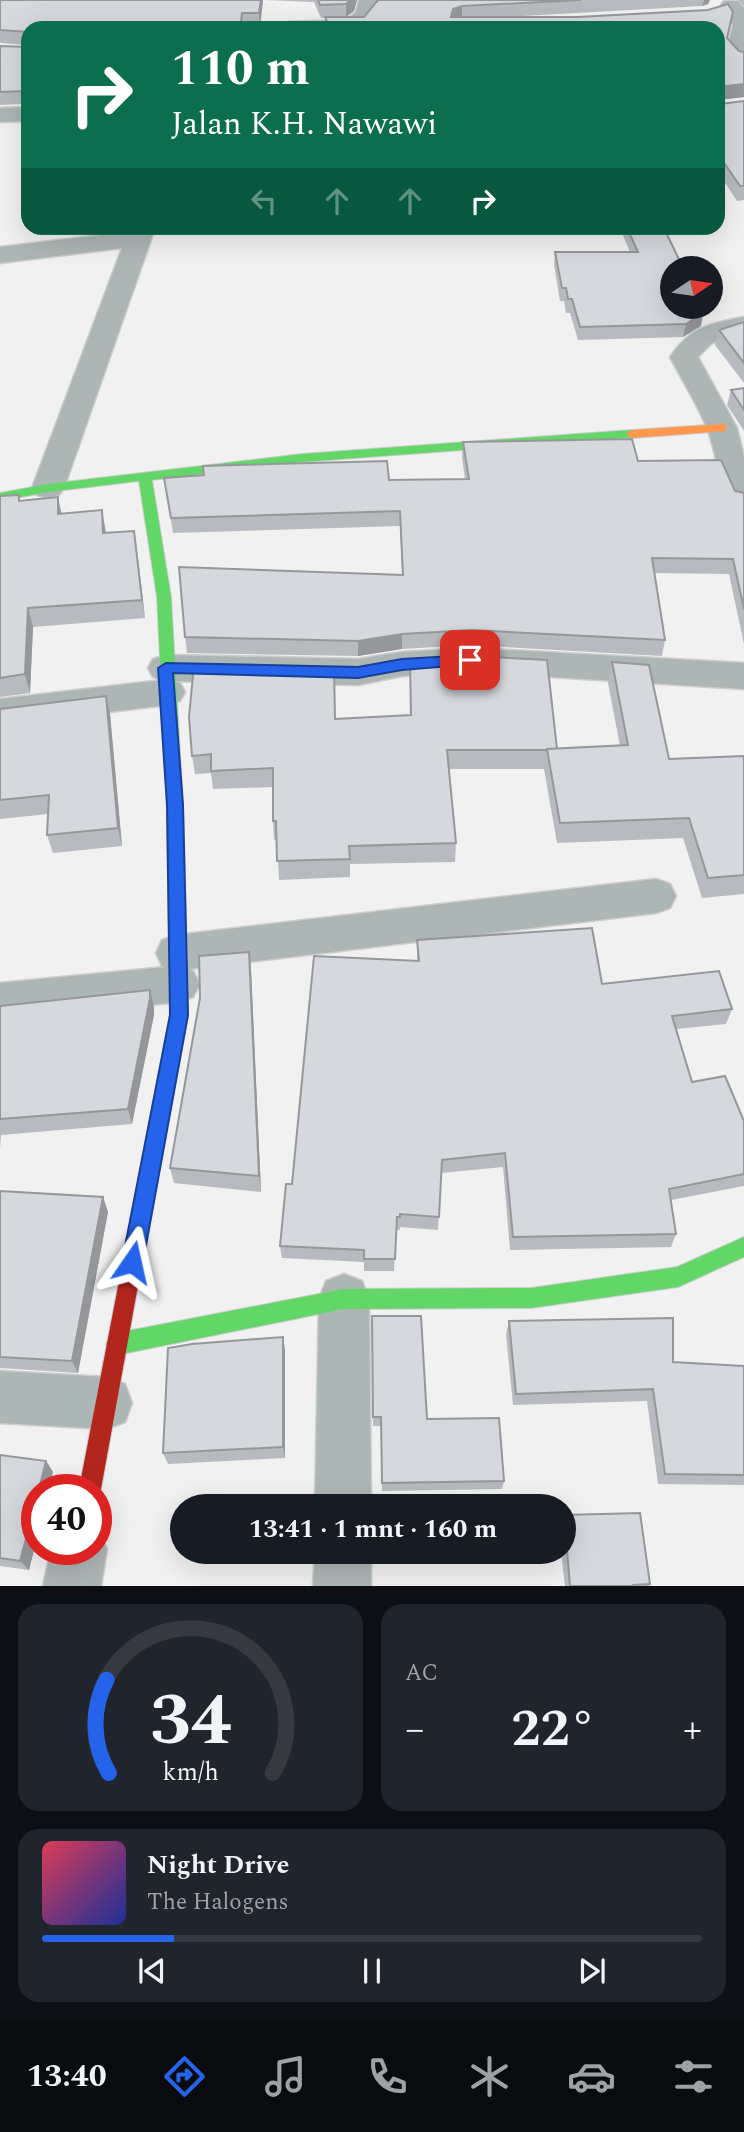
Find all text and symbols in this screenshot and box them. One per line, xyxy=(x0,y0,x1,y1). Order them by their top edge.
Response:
text: 110 m xyxy=(171,32,310,107)
icon: right xyxy=(56,49,147,140)
text: Jalan K.H. Nawawi xyxy=(171,100,437,149)
icon: left xyxy=(245,182,283,220)
icon: ahead xyxy=(318,182,356,220)
icon: ahead xyxy=(391,182,429,220)
icon: right xyxy=(464,182,502,220)
north arrow xyxy=(660,256,723,318)
map controls xyxy=(660,256,723,319)
pin xyxy=(440,630,500,690)
icon: arrive xyxy=(451,641,489,679)
position arrow xyxy=(95,1225,169,1299)
speed limit sign: 40 xyxy=(21,1474,112,1565)
text: 13:41 · 1 mnt · 160 m xyxy=(249,1509,497,1549)
text: AC xyxy=(405,1656,438,1691)
text: 34 xyxy=(150,1667,231,1778)
text: 22° xyxy=(511,1690,596,1769)
text: − xyxy=(405,1701,424,1759)
text: + xyxy=(683,1701,702,1759)
text: km/h xyxy=(162,1754,219,1792)
text: Night Drive xyxy=(147,1845,289,1885)
text: The Halogens xyxy=(147,1885,289,1920)
icon: previous xyxy=(133,1952,171,1990)
icon: pause xyxy=(353,1952,391,1990)
icon: next xyxy=(573,1952,611,1990)
text: 13:40 xyxy=(26,2052,107,2101)
icon: directions xyxy=(160,2052,209,2101)
icon: music xyxy=(261,2052,310,2101)
icon: phone xyxy=(363,2052,412,2101)
icon: climate xyxy=(465,2052,514,2101)
icon: car xyxy=(567,2052,616,2101)
icon: filters xyxy=(669,2052,718,2101)

